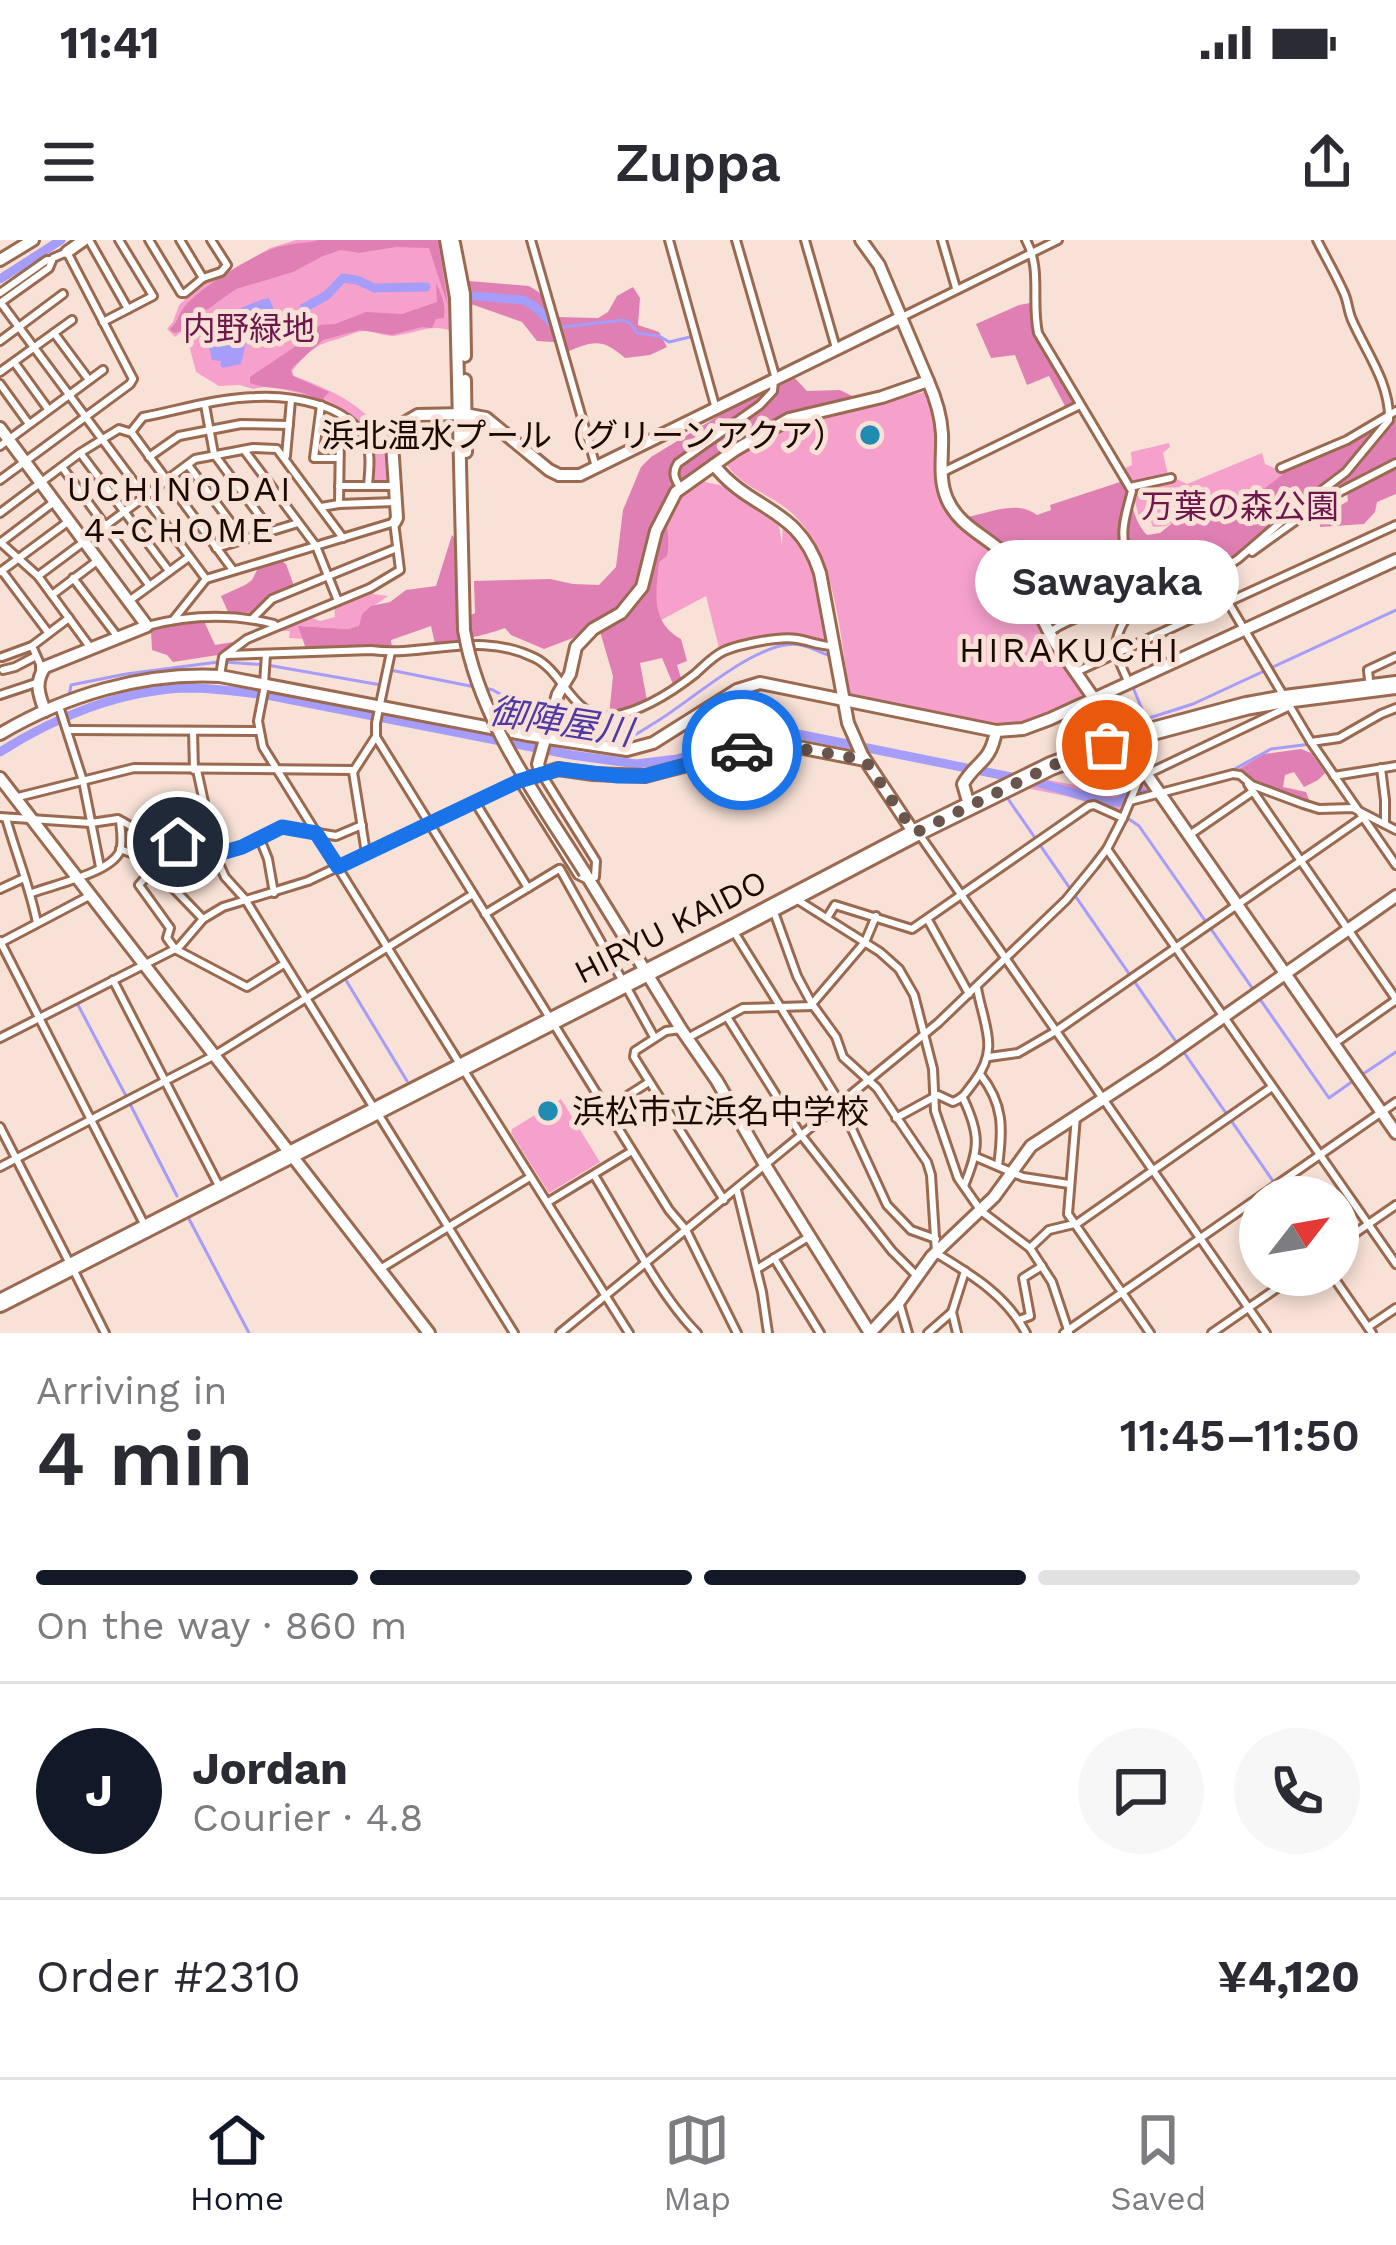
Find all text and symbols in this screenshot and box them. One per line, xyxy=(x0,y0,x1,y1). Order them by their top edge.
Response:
text: 11:41 xyxy=(60,16,160,69)
icon: menu xyxy=(36,129,102,195)
icon: share xyxy=(1294,129,1360,195)
text: Zuppa xyxy=(615,131,781,194)
park label: 内野緑地 xyxy=(183,309,315,348)
place label: 浜北温水プール（グリーンアクア） xyxy=(321,416,846,455)
marker: 浜北温水プール（グリーンアクア） xyxy=(857,422,883,448)
district label: UCHINODAI 4-CHOME xyxy=(66,468,294,551)
park label: 万葉の森公園 xyxy=(1141,487,1339,526)
callout: Sawayaka xyxy=(975,541,1239,625)
text: Sawayaka xyxy=(1012,559,1202,604)
district label: HIRAKUCHI xyxy=(959,629,1181,671)
water label: 御陣屋川 xyxy=(486,690,639,755)
courier xyxy=(682,690,802,810)
pin xyxy=(1056,694,1158,796)
icon: bag xyxy=(1074,712,1140,778)
icon: car xyxy=(709,717,775,783)
pin xyxy=(127,791,229,893)
icon: home xyxy=(145,809,211,875)
street label: HIRYU KAIDO xyxy=(568,861,773,992)
place label: 浜松市立浜名中学校 xyxy=(572,1092,869,1131)
marker: 浜松市立浜名中学校 xyxy=(535,1098,561,1124)
north arrow xyxy=(1239,1176,1359,1296)
map controls xyxy=(1239,1176,1359,1296)
text: Arriving in xyxy=(36,1368,227,1413)
text: 11:45–11:50 xyxy=(1120,1409,1360,1462)
text: 4 min xyxy=(36,1412,253,1504)
text: On the way · 860 m xyxy=(36,1603,407,1648)
button: chat xyxy=(1078,1728,1204,1854)
button: phone xyxy=(1234,1728,1360,1854)
text: Jordan xyxy=(192,1742,348,1795)
text: J xyxy=(85,1764,113,1817)
text: Courier · 4.8 xyxy=(192,1795,423,1840)
text: Order #2310 xyxy=(36,1950,301,2003)
text: ¥4,120 xyxy=(1217,1950,1360,2003)
tab: Home xyxy=(190,2107,284,2218)
tab: Map xyxy=(664,2107,731,2218)
tab: Saved xyxy=(1110,2107,1206,2218)

